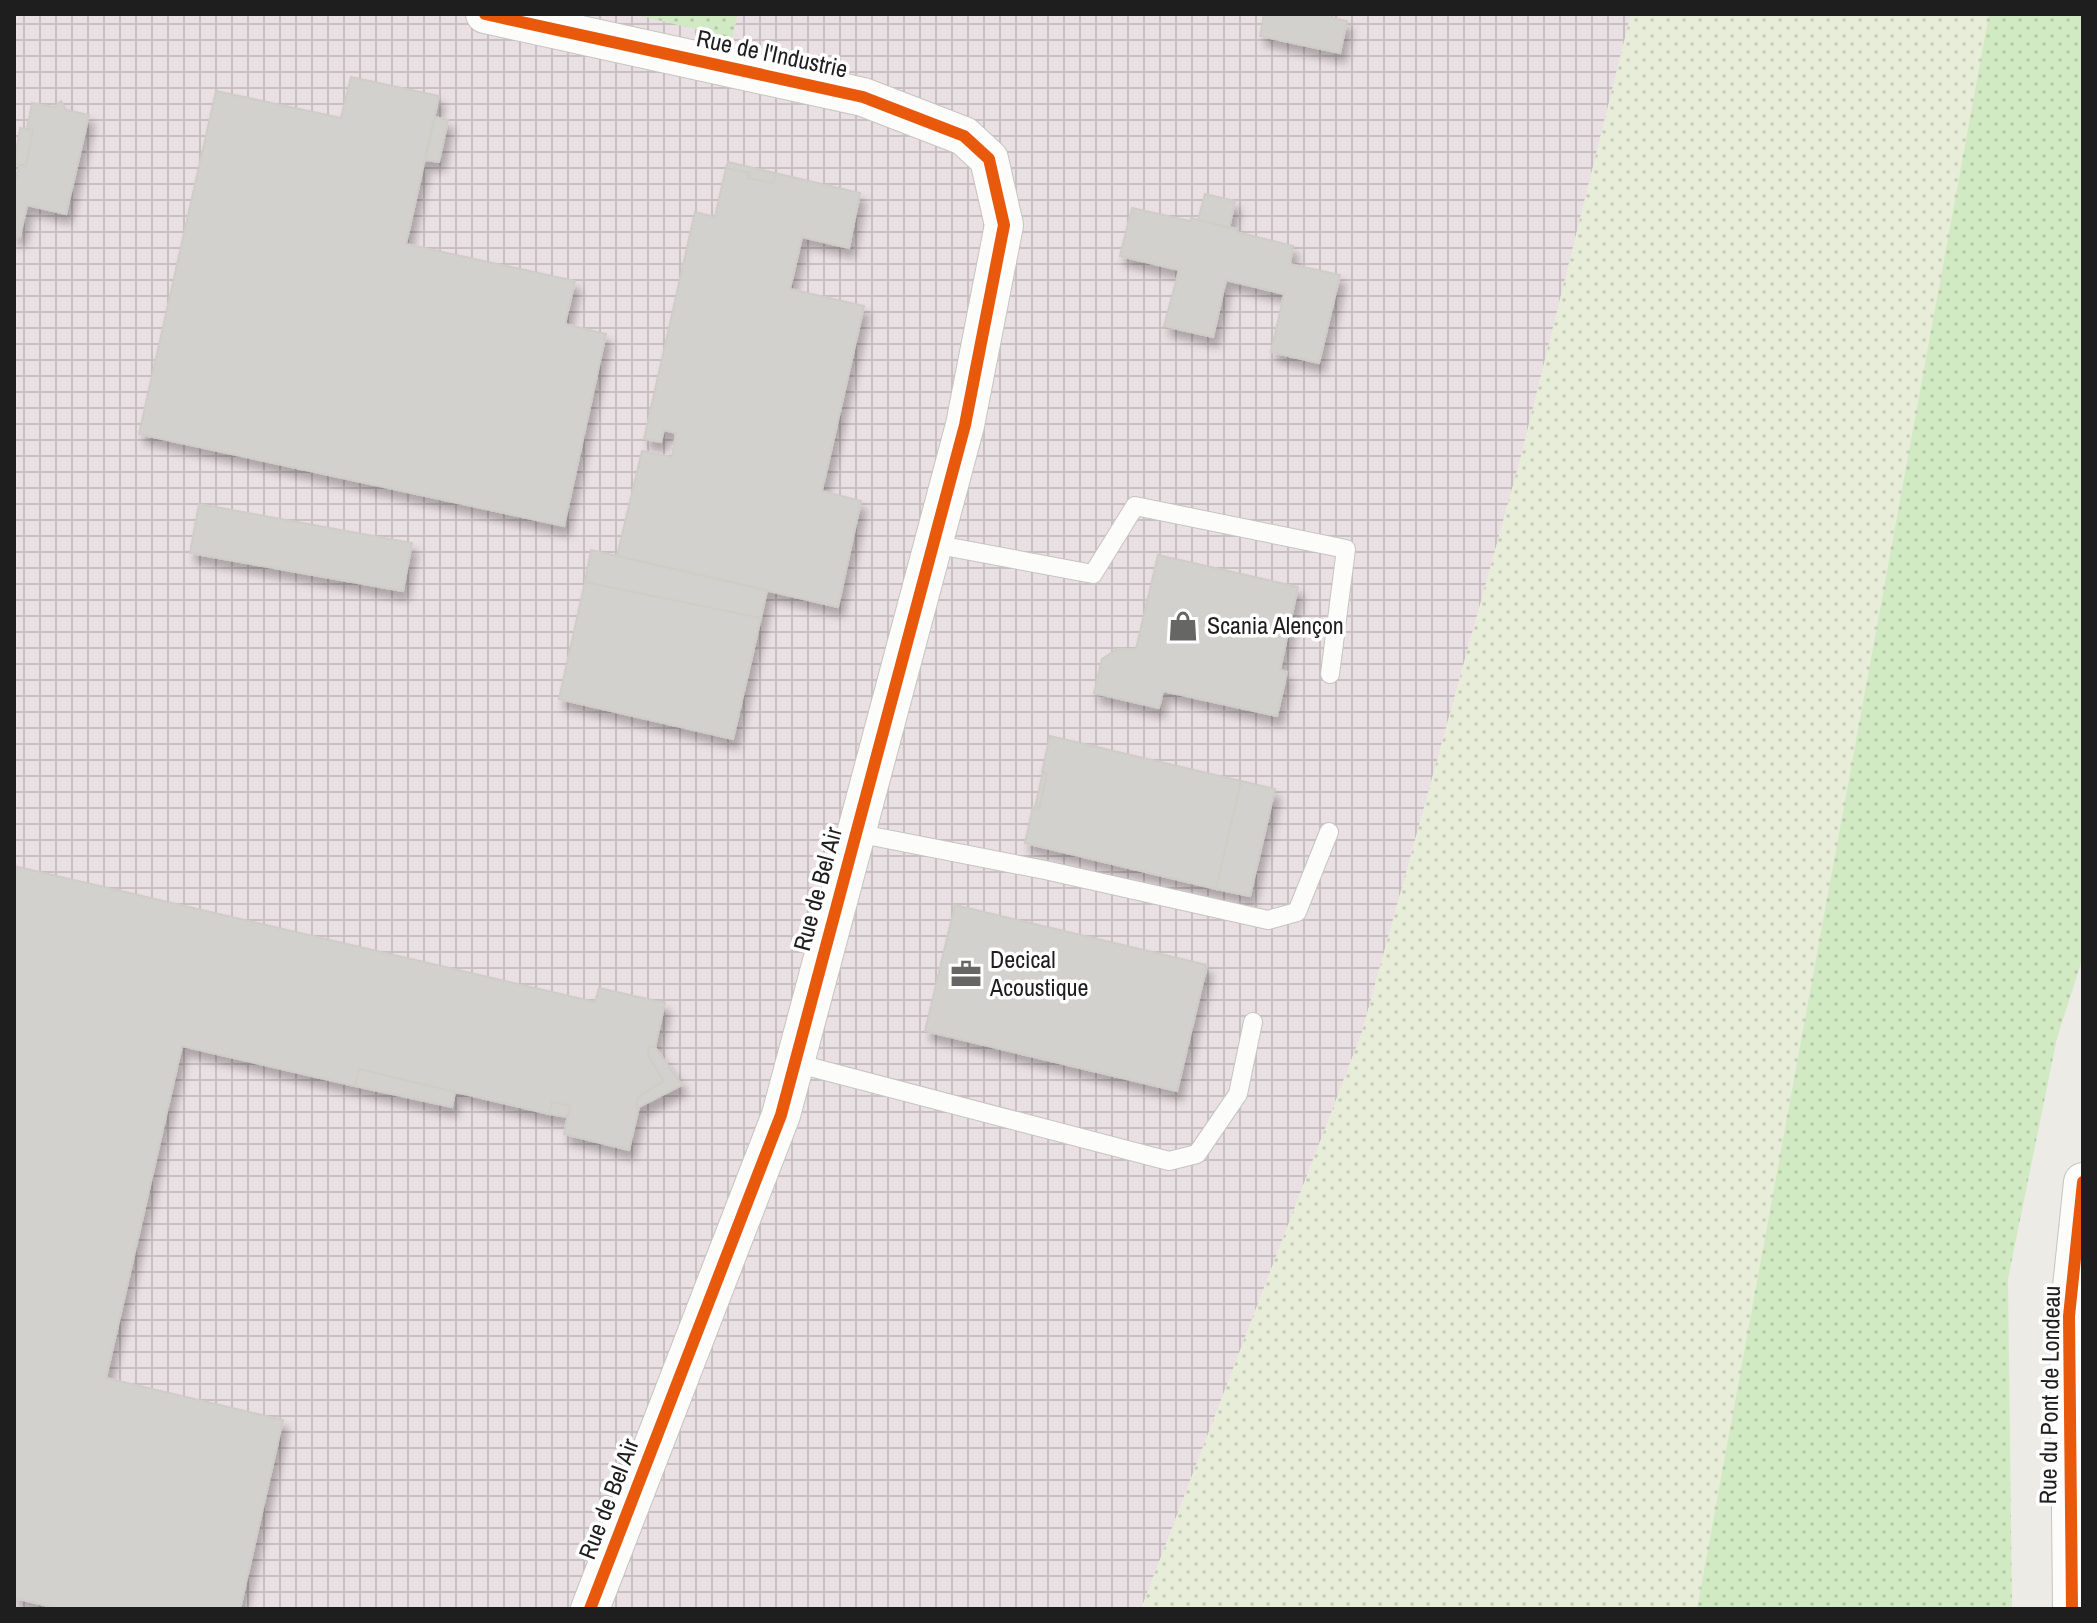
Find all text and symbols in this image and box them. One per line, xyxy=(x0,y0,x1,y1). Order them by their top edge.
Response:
street label: Rue de l'Industrie xyxy=(694,21,851,85)
shop icon: Scania Alençon xyxy=(1166,609,1200,643)
place label: Scania Alençon xyxy=(1207,609,1344,641)
street label: Rue de Bel Air xyxy=(785,823,849,954)
place label: Decical Acoustique xyxy=(989,943,1088,1003)
office icon: Decical Acoustique xyxy=(949,957,983,991)
street label: Rue du Pont de Londeau xyxy=(2031,1285,2067,1505)
street label: Rue de Bel Air xyxy=(570,1433,646,1564)

